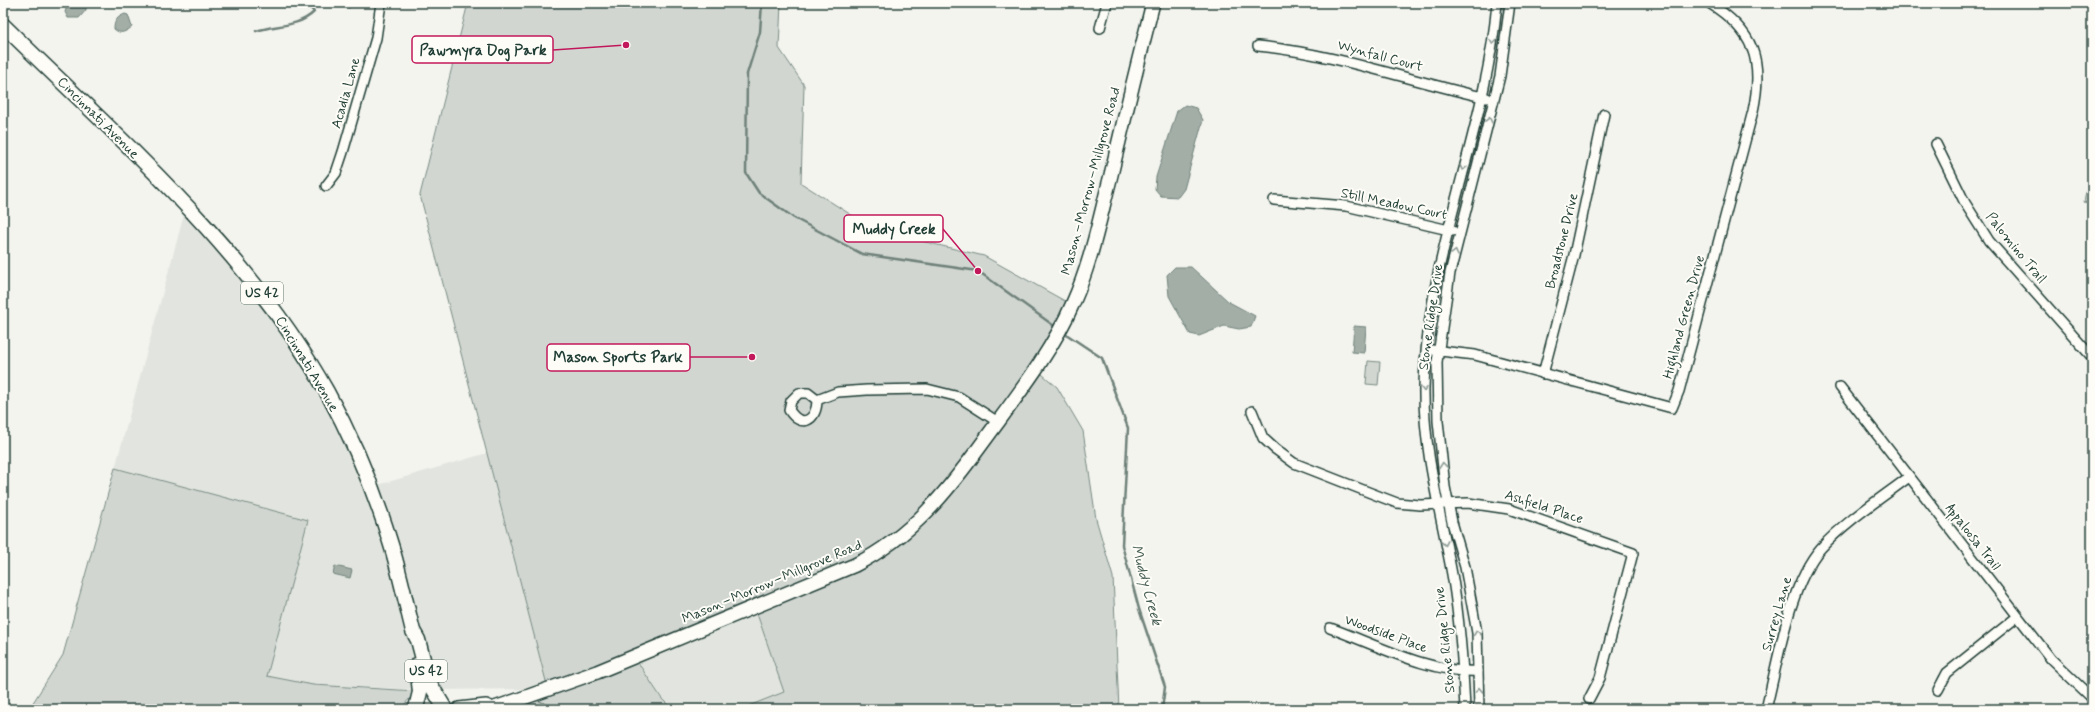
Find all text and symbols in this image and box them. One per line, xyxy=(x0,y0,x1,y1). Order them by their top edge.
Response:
callout: Pawmyra Dog Park xyxy=(412,36,553,63)
street label: Wynfall Court xyxy=(1335,36,1425,76)
one-way arrow xyxy=(1489,39,1498,45)
text: Pawmyra Dog Park xyxy=(419,41,547,62)
street label: Acadia Lane xyxy=(327,55,365,131)
street label: Cincinnati Avenue xyxy=(53,73,143,163)
street label: Mason–Morrow–Millgrove Road xyxy=(1057,85,1125,277)
one-way arrow xyxy=(1484,117,1493,124)
one-way arrow xyxy=(1460,165,1468,171)
street label: Still Meadow Court xyxy=(1339,184,1449,224)
street label: Broadstone Drive xyxy=(1541,191,1583,291)
street label: Palomino Trail xyxy=(1982,209,2050,287)
callout: Muddy Creek xyxy=(844,215,943,242)
text: Muddy Creek xyxy=(853,220,936,240)
one-way arrow xyxy=(1450,250,1459,257)
street label: Highland Green Drive xyxy=(1659,253,1711,381)
street label: Stone Ridge Drive xyxy=(1415,262,1448,371)
road number: US 42 xyxy=(241,282,283,304)
street label: Cincinnati Avenue xyxy=(271,313,343,415)
callout: Mason Sports Park xyxy=(547,344,690,371)
text: Mason Sports Park xyxy=(553,348,683,368)
one-way arrow xyxy=(1420,386,1428,392)
one-way arrow xyxy=(1438,462,1447,468)
street label: Ashfield Place xyxy=(1502,486,1586,528)
street label: Appaloosa Trail xyxy=(1941,500,2005,575)
street label: Mason–Morrow–Millgrove Road xyxy=(679,536,865,628)
one-way arrow xyxy=(1441,540,1449,546)
water label: Muddy Creek xyxy=(1126,542,1167,629)
street label: Surrey Lane xyxy=(1758,574,1796,653)
street label: Stone Ridge Drive xyxy=(1430,585,1461,694)
street label: Woodside Place xyxy=(1342,611,1430,657)
one-way arrow xyxy=(1472,629,1481,636)
road number: US 42 xyxy=(405,660,447,682)
one-way arrow xyxy=(1475,687,1483,693)

